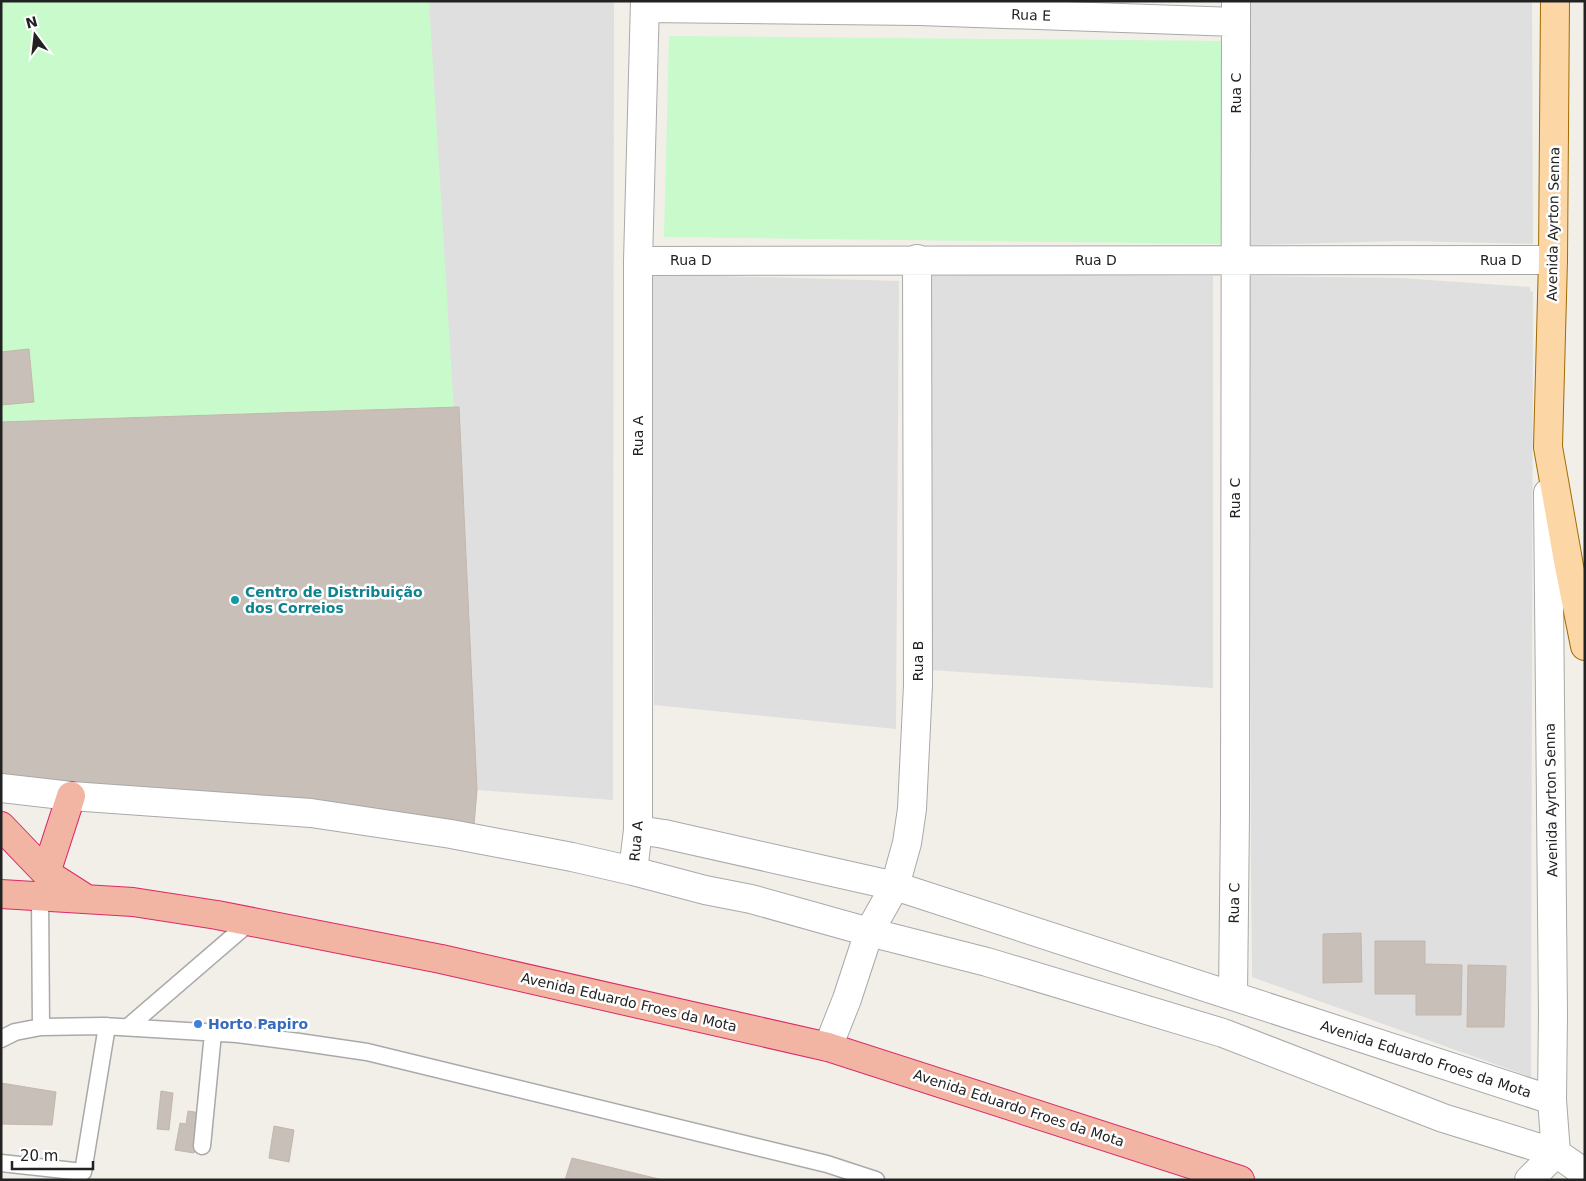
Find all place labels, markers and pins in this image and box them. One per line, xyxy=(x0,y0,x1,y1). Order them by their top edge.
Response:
place label: Centro de Distribuição dos Correios xyxy=(245,584,423,616)
marker: Centro de Distribuição dos Correios xyxy=(229,594,241,606)
place label: Horto Papiro xyxy=(208,1016,308,1032)
marker: Horto Papiro xyxy=(192,1018,204,1030)

